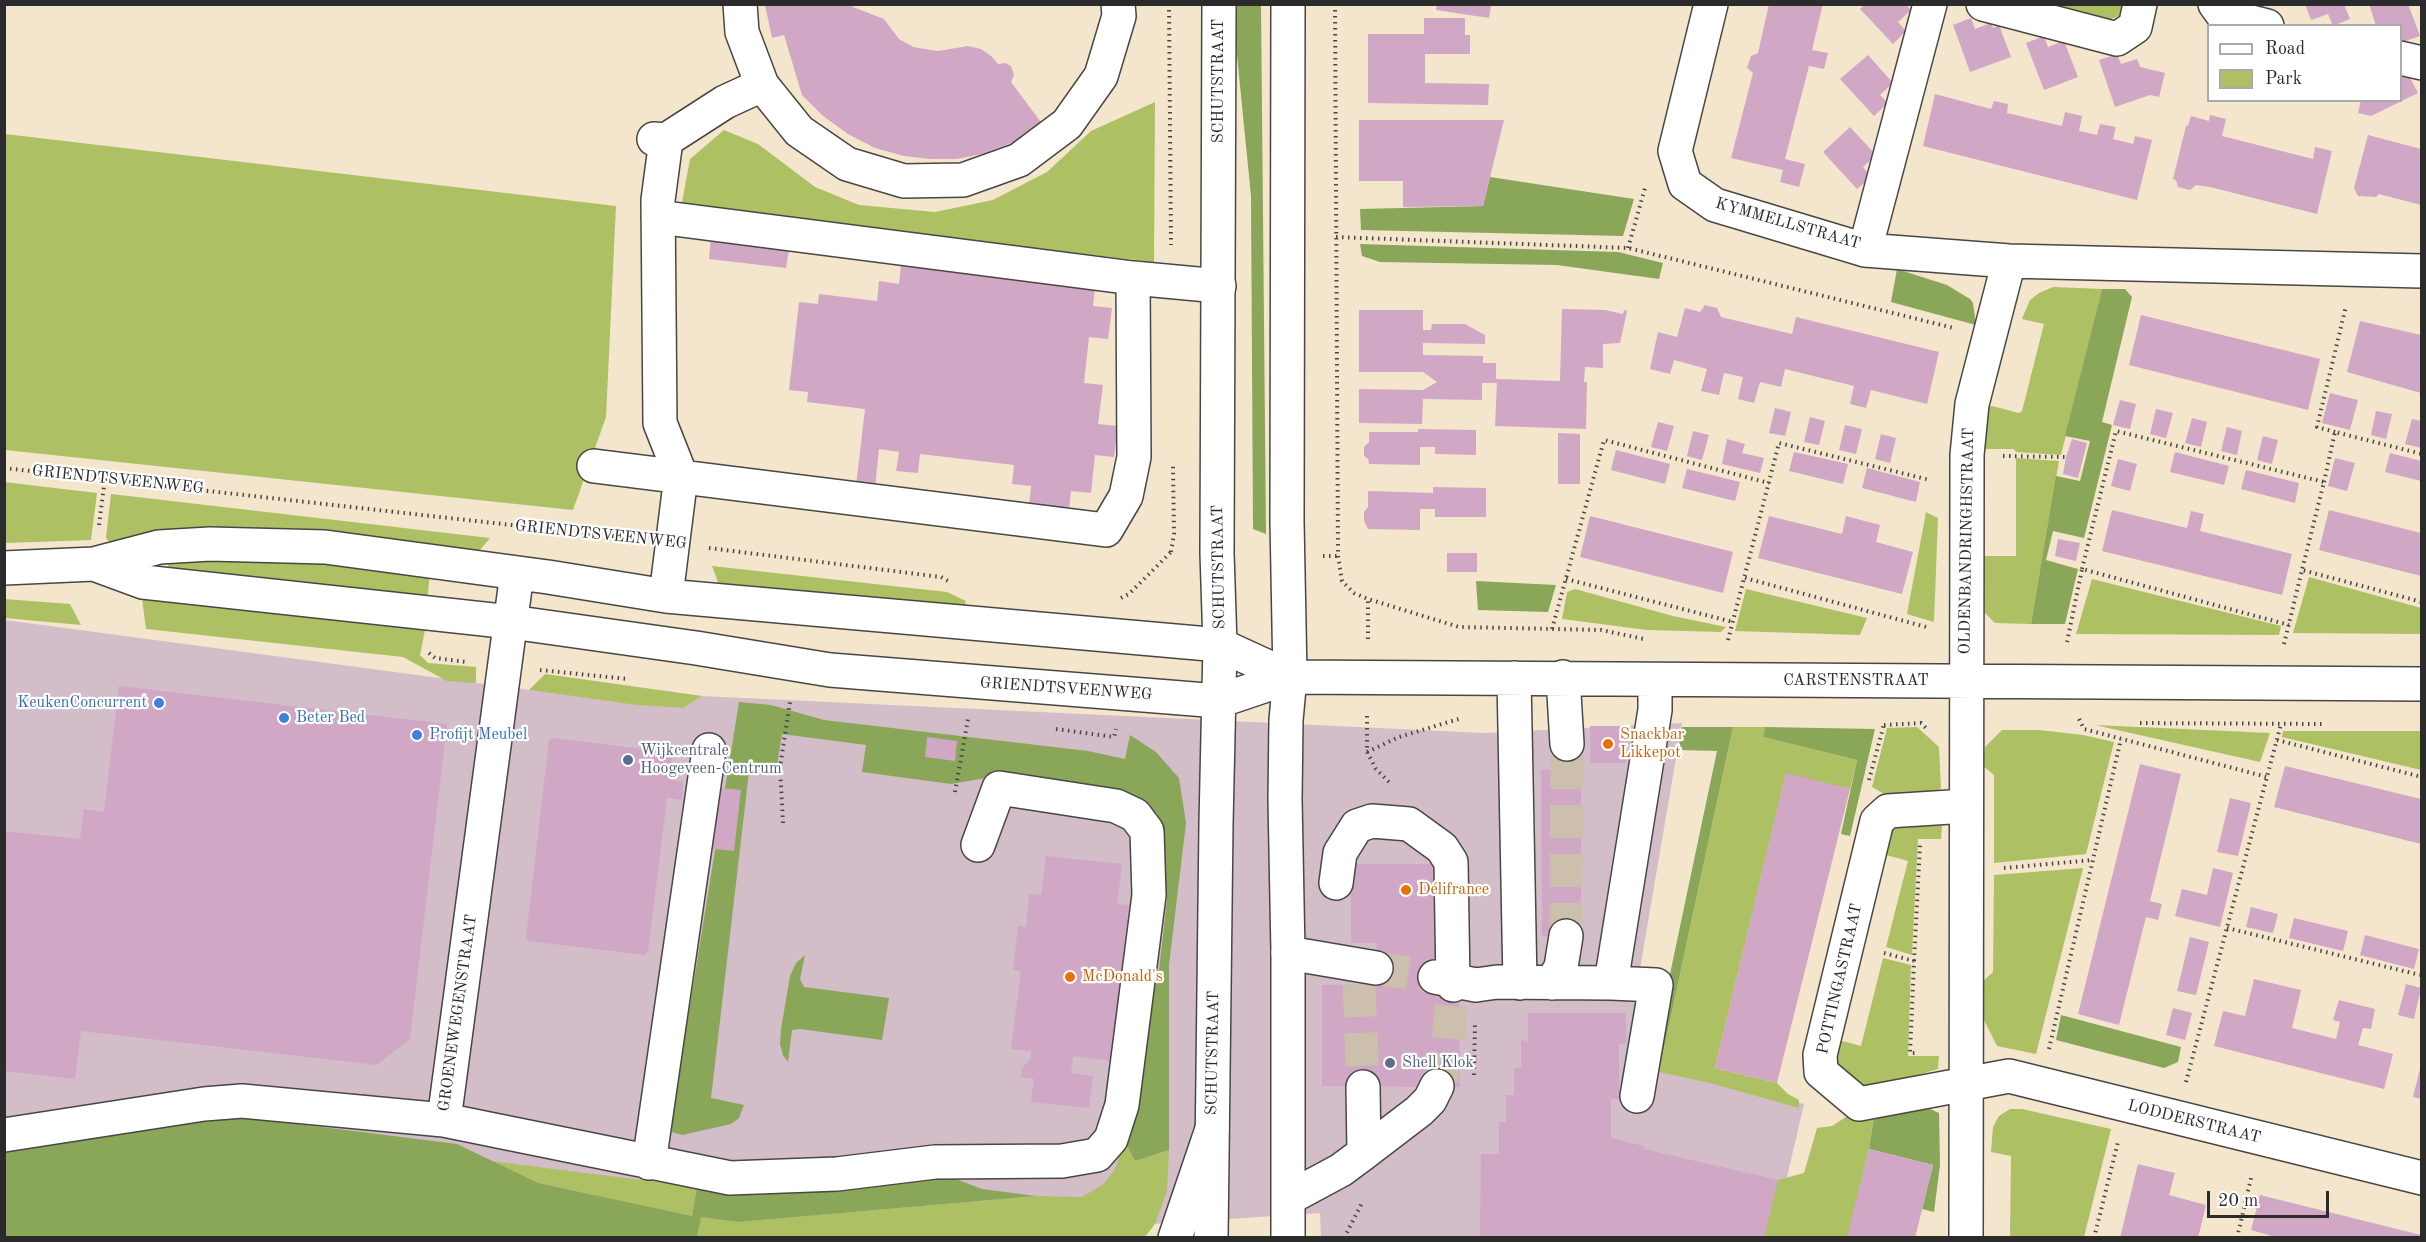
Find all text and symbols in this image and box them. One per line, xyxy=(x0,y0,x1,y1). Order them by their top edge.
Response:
street label: SCHUTSTRAAT xyxy=(1209,19,1229,143)
legend xyxy=(2207,24,2402,102)
text: Road xyxy=(2265,40,2305,58)
text: Park xyxy=(2265,70,2302,88)
street label: KYMMELLSTRAAT xyxy=(1713,194,1863,254)
street label: OLDENBANDRINGHSTRAAT xyxy=(1955,428,1979,654)
street label: GRIENDTSVEENWEG xyxy=(31,461,205,499)
street label: SCHUTSTRAAT xyxy=(1208,505,1230,629)
street label: GRIENDTSVEENWEG xyxy=(514,516,688,554)
street label: CARSTENSTRAAT xyxy=(1783,671,1929,691)
street label: GRIENDTSVEENWEG xyxy=(979,673,1153,705)
place label: KeukenConcurrent xyxy=(17,693,147,713)
marker: KeukenConcurrent xyxy=(152,696,166,710)
place label: Beter Bed xyxy=(296,708,365,728)
marker: Beter Bed xyxy=(277,711,291,725)
place label: Profijt Meubel xyxy=(429,725,527,745)
place label: Snackbar Likkepot xyxy=(1620,725,1684,763)
marker: Profijt Meubel xyxy=(410,728,424,742)
marker: Snackbar Likkepot xyxy=(1601,737,1615,751)
place label: Wijkcentrale Hoogeveen-Centrum xyxy=(640,741,782,779)
marker: Wijkcentrale Hoogeveen-Centrum xyxy=(621,753,635,767)
place label: Délifrance xyxy=(1418,880,1489,900)
marker: Délifrance xyxy=(1399,883,1413,897)
street label: POTTINGASTRAAT xyxy=(1813,902,1867,1056)
street label: GROENEWEGENSTRAAT xyxy=(435,913,481,1113)
place label: McDonald's xyxy=(1082,967,1163,987)
marker: McDonald's xyxy=(1063,970,1077,984)
street label: SCHUTSTRAAT xyxy=(1202,991,1224,1115)
place label: Shell Klok xyxy=(1402,1053,1474,1073)
marker: Shell Klok xyxy=(1383,1056,1397,1070)
street label: LODDERSTRAAT xyxy=(2125,1096,2263,1148)
scale bar xyxy=(2210,1179,2332,1217)
text: 20 m xyxy=(2218,1192,2258,1210)

